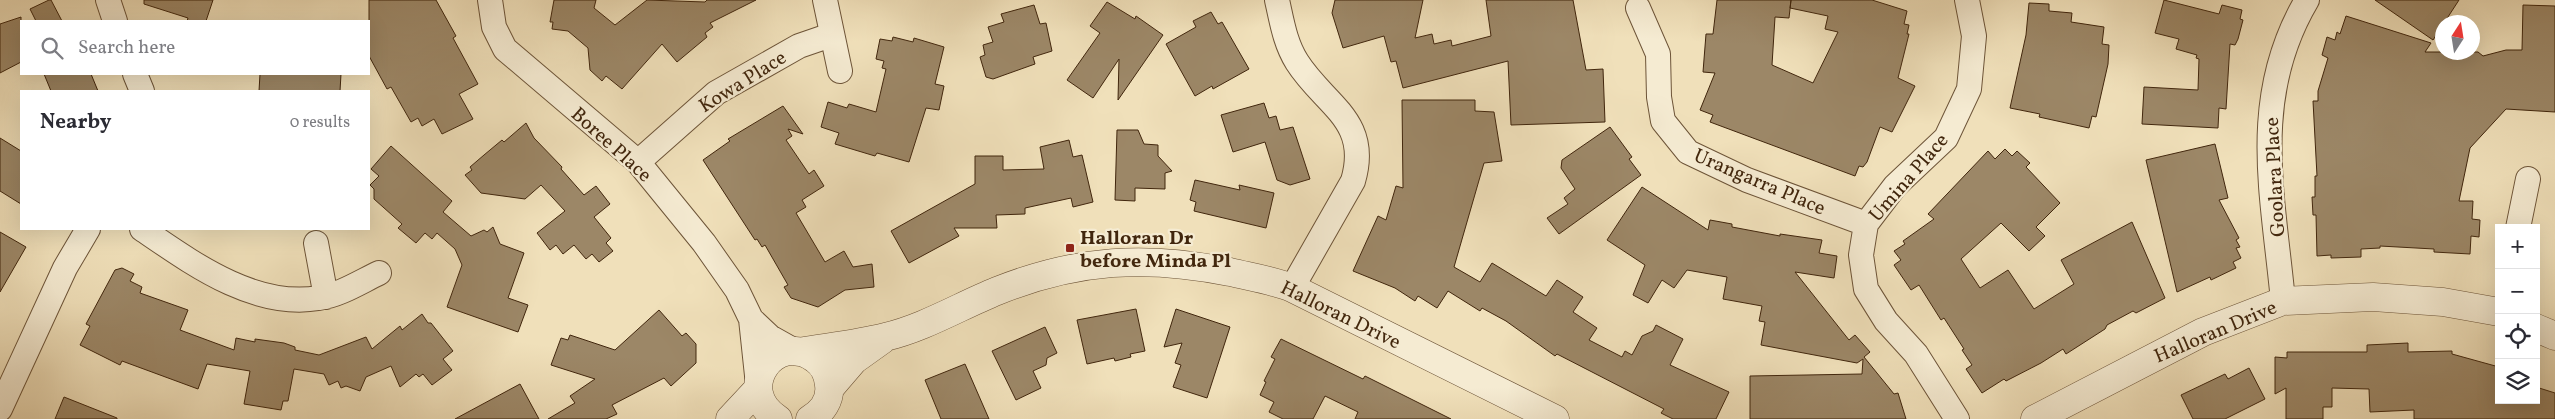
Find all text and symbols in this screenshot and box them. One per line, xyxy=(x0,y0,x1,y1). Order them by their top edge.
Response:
north arrow xyxy=(2435,15,2480,60)
search box xyxy=(20,20,370,75)
icon: search xyxy=(38,34,66,62)
text: Search here xyxy=(78,35,175,61)
street label: Kowa Place xyxy=(694,45,792,121)
street label: Boree Place xyxy=(564,101,657,189)
text: Nearby xyxy=(40,108,111,137)
text: 0 results xyxy=(290,112,350,134)
street label: Goolara Place xyxy=(2259,116,2293,238)
street label: Umina Place xyxy=(1863,128,1956,229)
street label: Urangarra Place xyxy=(1689,142,1829,223)
map controls xyxy=(2495,224,2540,404)
button: + xyxy=(2495,224,2540,269)
place label: Halloran Dr before Minda Pl xyxy=(1080,225,1231,276)
marker: Halloran Dr before Minda Pl xyxy=(1064,242,1076,254)
button: − xyxy=(2495,269,2540,314)
street label: Halloran Drive xyxy=(1275,275,1405,357)
street label: Halloran Drive xyxy=(2150,294,2281,371)
button: locate xyxy=(2495,314,2540,359)
button: layers xyxy=(2495,359,2540,404)

